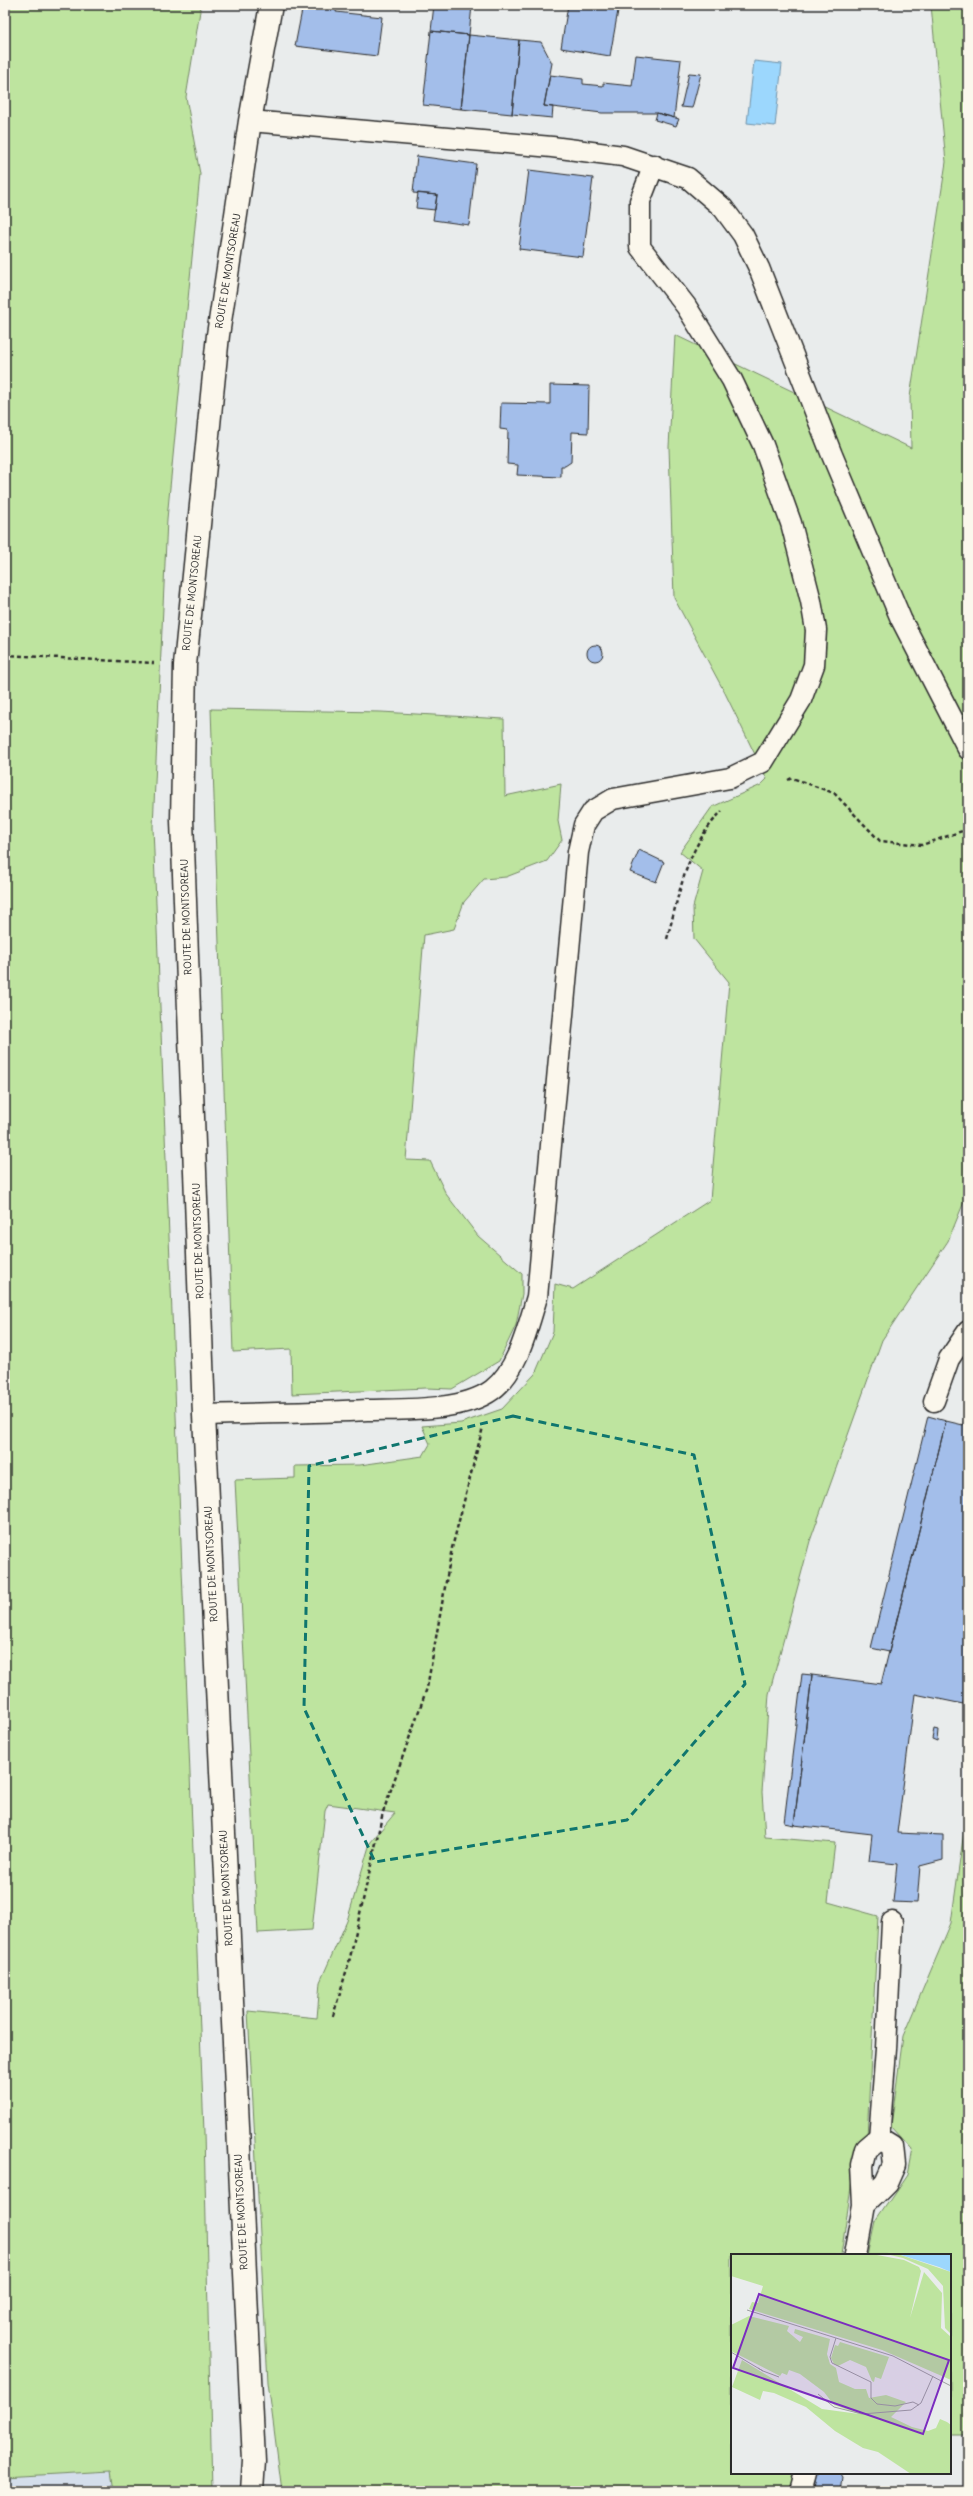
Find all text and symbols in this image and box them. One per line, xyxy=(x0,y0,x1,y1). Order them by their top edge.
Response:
street label: ROUTE DE MONTSOREAU xyxy=(212,212,244,330)
street label: ROUTE DE MONTSOREAU xyxy=(179,534,205,652)
street label: ROUTE DE MONTSOREAU xyxy=(177,859,195,975)
street label: ROUTE DE MONTSOREAU xyxy=(189,1183,207,1299)
street label: ROUTE DE MONTSOREAU xyxy=(201,1505,221,1623)
street label: ROUTE DE MONTSOREAU xyxy=(216,1829,236,1947)
street label: ROUTE DE MONTSOREAU xyxy=(231,2153,251,2271)
inset map xyxy=(731,2254,951,2474)

